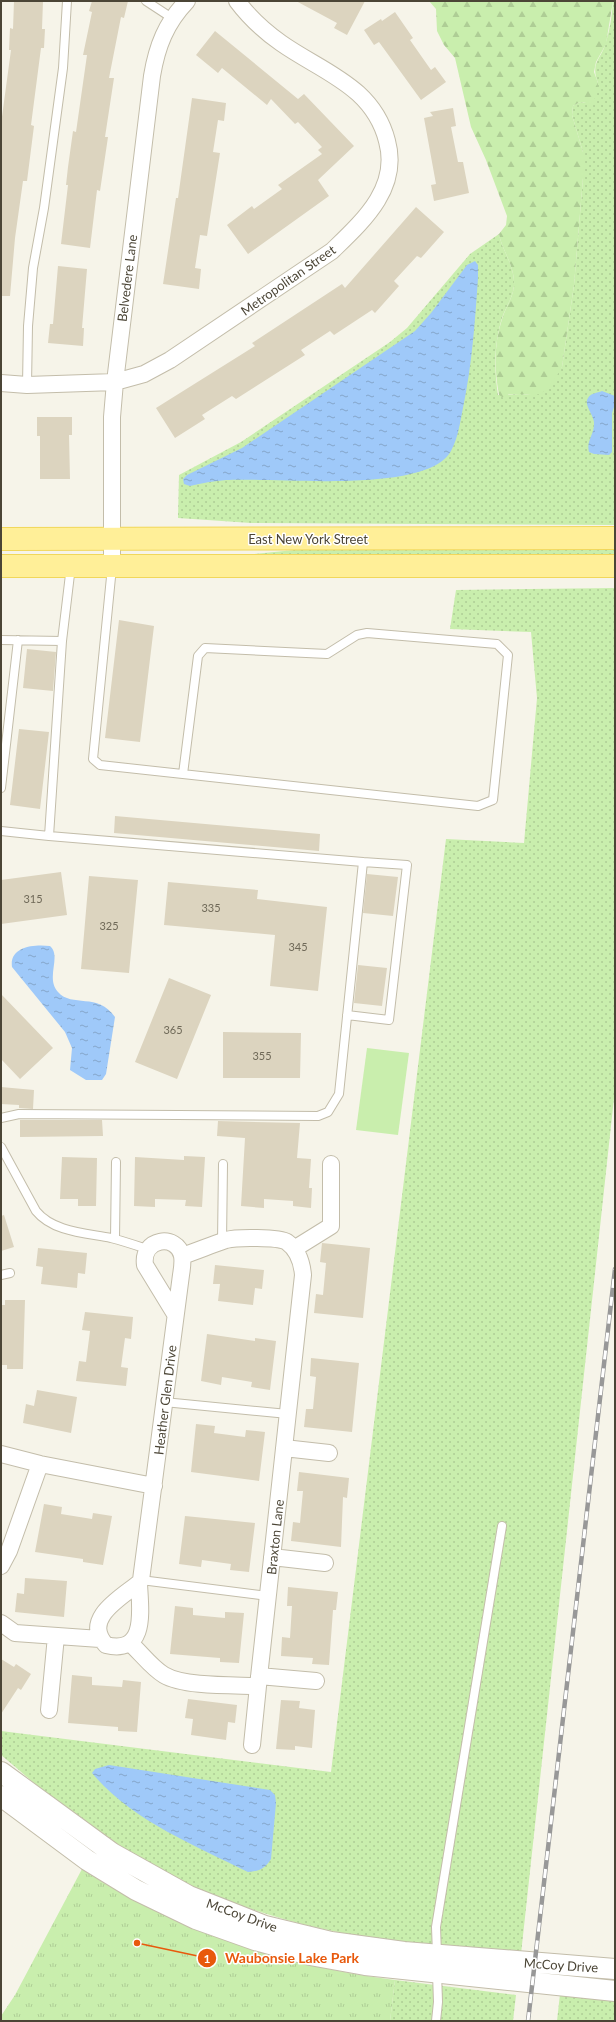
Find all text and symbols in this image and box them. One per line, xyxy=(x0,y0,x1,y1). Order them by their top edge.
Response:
street label: Belvedere Lane xyxy=(114,233,140,322)
street label: Metropolitan Street xyxy=(238,241,339,319)
street label: East New York Street xyxy=(248,531,368,547)
house number: 315 xyxy=(23,892,43,905)
house number: 335 xyxy=(201,901,221,914)
house number: 325 xyxy=(99,919,119,932)
house number: 345 xyxy=(288,940,308,953)
house number: 365 xyxy=(163,1023,183,1036)
house number: 355 xyxy=(252,1049,272,1062)
street label: Heather Glen Drive xyxy=(150,1344,180,1456)
street label: Braxton Lane xyxy=(263,1498,287,1575)
street label: McCoy Drive xyxy=(204,1895,280,1935)
callout: Waubonsie Lake Park xyxy=(197,1945,367,1971)
text: Waubonsie Lake Park xyxy=(225,1949,359,1966)
text: 1 xyxy=(204,1951,211,1966)
street label: McCoy Drive xyxy=(523,1954,599,1976)

